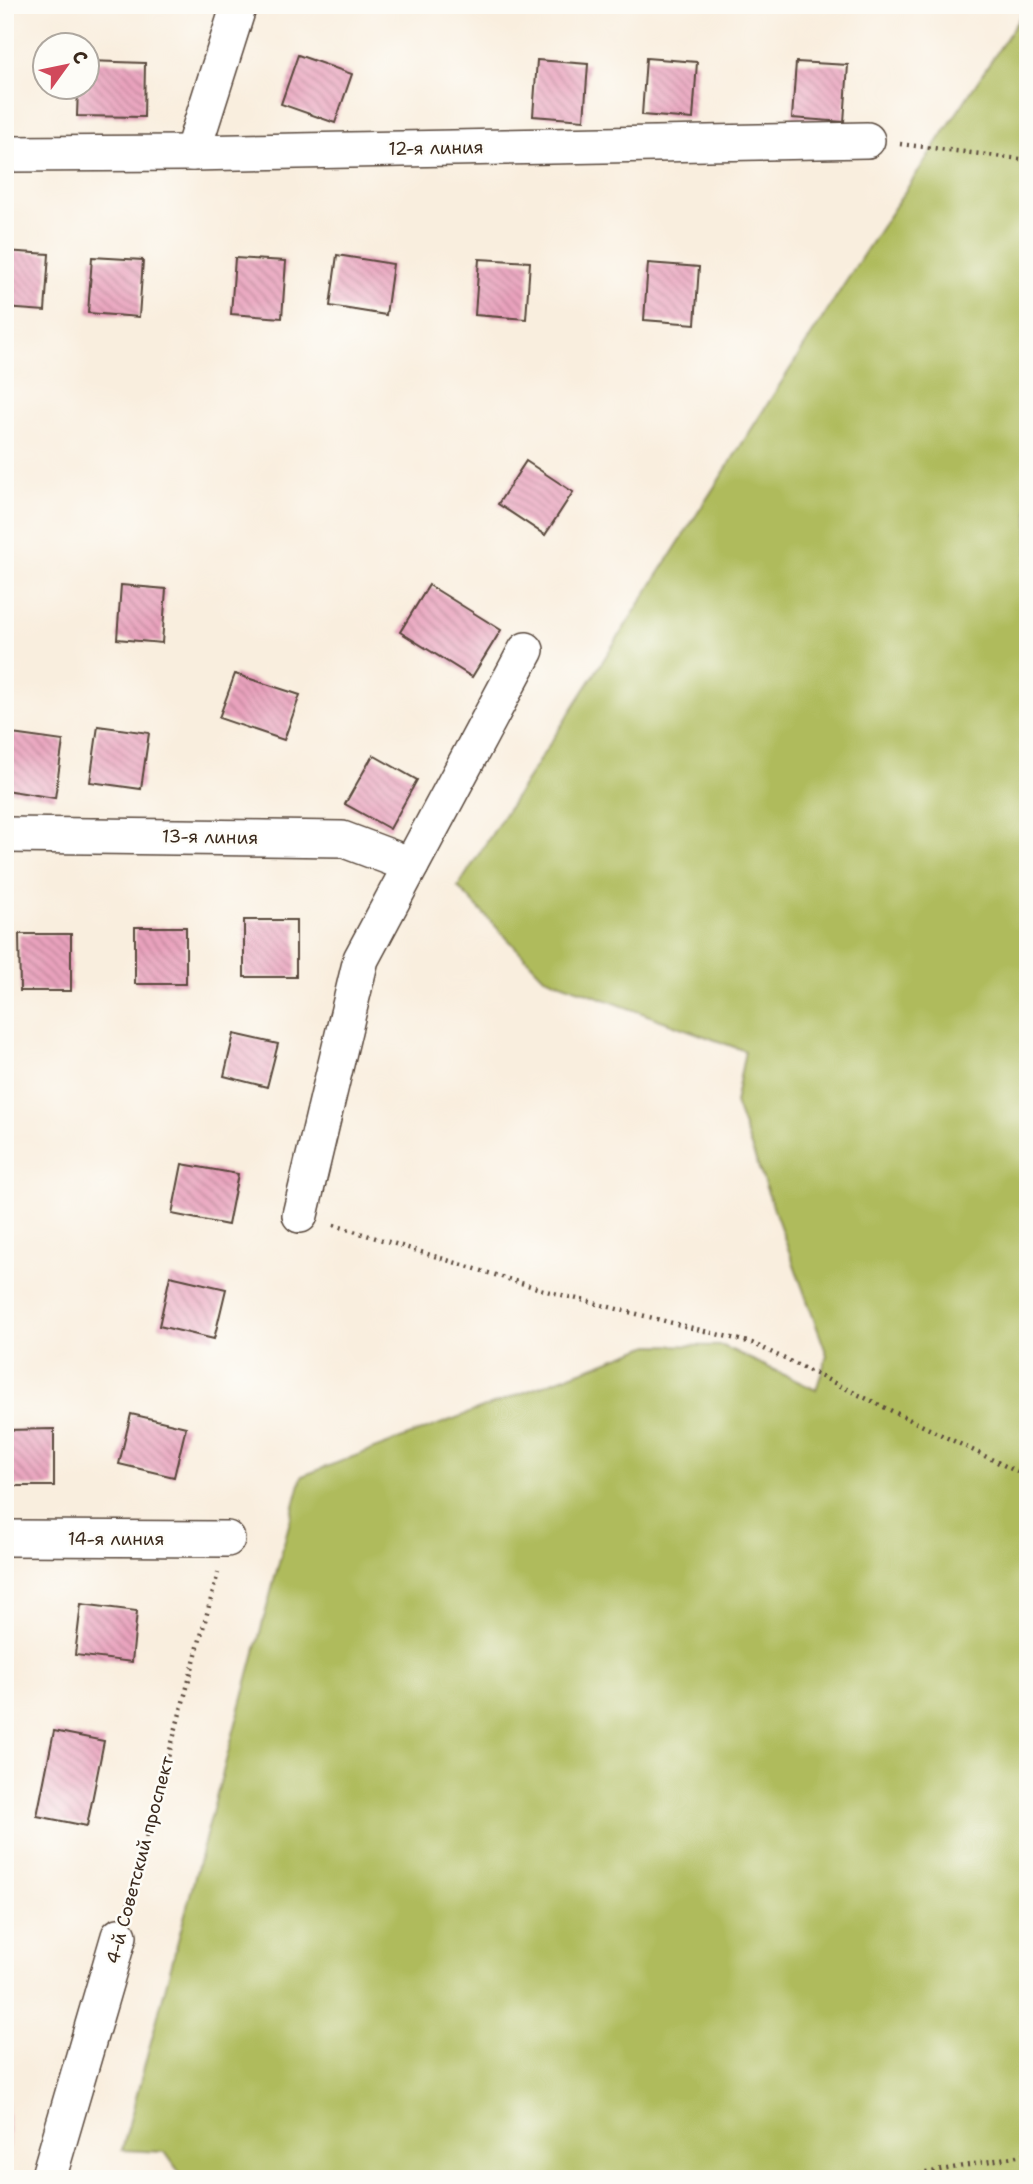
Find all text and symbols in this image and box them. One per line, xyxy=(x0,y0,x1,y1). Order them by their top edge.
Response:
north arrow xyxy=(32,32,102,102)
text: С xyxy=(66,45,93,69)
street label: 12-я линия xyxy=(388,135,484,161)
street label: 13-я линия xyxy=(162,824,258,850)
street label: 14-я линия xyxy=(68,1527,164,1551)
street label: 4-й Советский проспект xyxy=(101,1753,180,1967)

